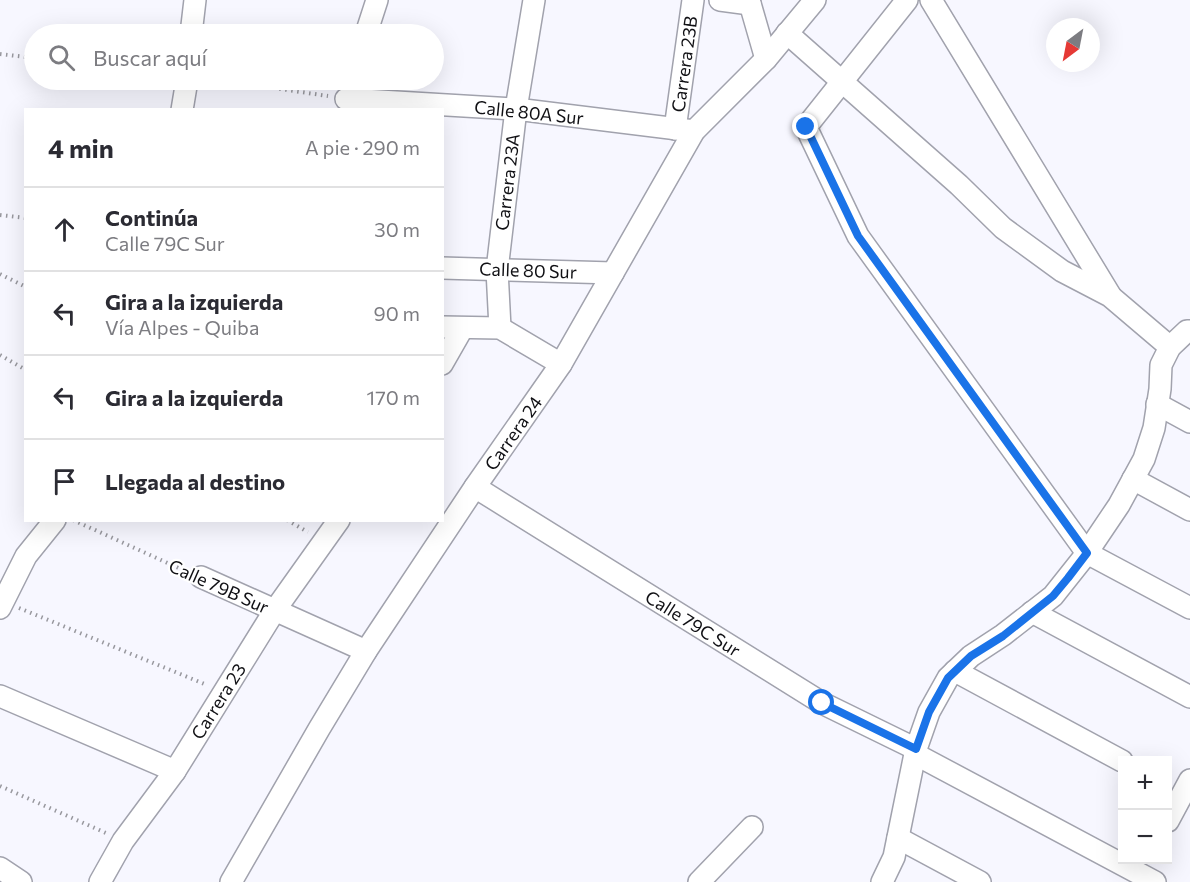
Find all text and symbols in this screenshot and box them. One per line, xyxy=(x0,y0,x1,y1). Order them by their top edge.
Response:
street label: Carrera 23B xyxy=(666,14,702,114)
north arrow xyxy=(1046,18,1100,72)
search box xyxy=(24,24,444,90)
icon: search xyxy=(45,41,78,74)
text: Buscar aquí xyxy=(93,44,207,71)
street label: Calle 80A Sur xyxy=(473,95,585,129)
route end xyxy=(792,113,818,139)
text: 4 min xyxy=(48,132,114,163)
street label: Carrera 23A xyxy=(490,132,524,232)
text: A pie · 290 m xyxy=(305,135,420,159)
text: Continúa xyxy=(105,204,198,231)
icon: ahead xyxy=(48,213,81,246)
text: 30 m xyxy=(374,217,420,241)
text: Calle 79C Sur xyxy=(105,231,225,255)
street label: Calle 80 Sur xyxy=(479,257,577,283)
text: Gira a la izquierda xyxy=(105,288,283,315)
icon: left xyxy=(48,297,81,330)
text: 90 m xyxy=(374,301,420,325)
text: Vía Alpes - Quiba xyxy=(105,315,259,339)
icon: left xyxy=(48,381,81,414)
text: Gira a la izquierda xyxy=(105,384,283,411)
text: 170 m xyxy=(367,385,420,409)
street label: Carrera 24 xyxy=(479,391,547,474)
icon: arrive xyxy=(48,465,81,498)
text: Llegada al destino xyxy=(105,468,285,495)
street label: Calle 79B Sur xyxy=(166,554,272,618)
street label: Calle 79C Sur xyxy=(641,585,745,661)
street label: Carrera 23 xyxy=(186,659,250,743)
route start xyxy=(808,689,834,715)
map controls xyxy=(1118,756,1172,864)
button: + xyxy=(1118,756,1172,810)
button: − xyxy=(1118,810,1172,864)

